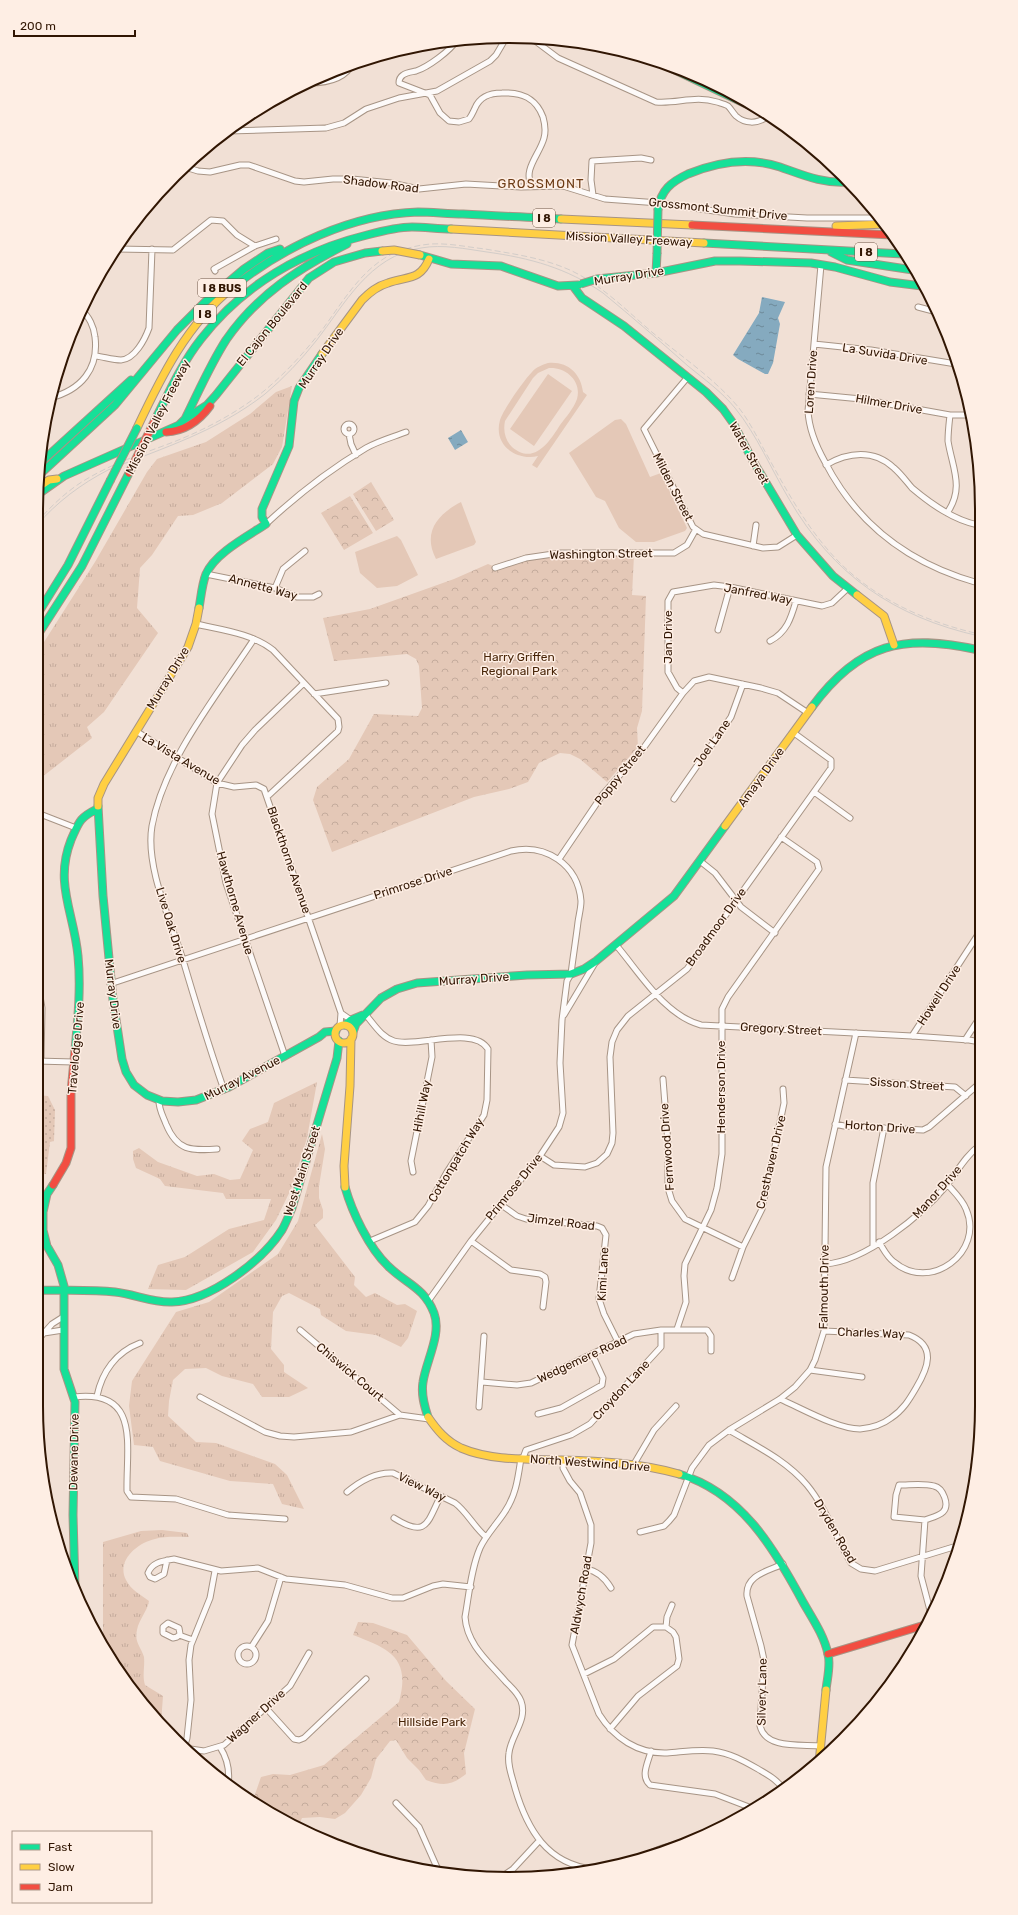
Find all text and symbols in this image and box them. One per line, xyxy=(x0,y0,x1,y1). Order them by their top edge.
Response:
scale bar xyxy=(14,12,135,38)
text: 200 m xyxy=(20,19,56,33)
street label: Shadow Road xyxy=(342,172,420,196)
district label: GROSSMONT xyxy=(497,176,585,191)
street label: Grossmont Summit Drive xyxy=(648,195,788,223)
road number: I 8 xyxy=(533,209,555,227)
street label: Mission Valley Freeway xyxy=(565,229,693,249)
road number: I 8 xyxy=(855,243,877,261)
street label: Murray Drive xyxy=(593,264,665,288)
road number: I 8 BUS xyxy=(198,279,246,297)
street label: El Cajon Boulevard xyxy=(234,279,310,369)
road number: I 8 xyxy=(194,305,216,323)
street label: Murray Drive xyxy=(296,325,347,391)
street label: La Suvida Drive xyxy=(841,340,929,368)
street label: Loren Drive xyxy=(802,349,820,414)
street label: Mission Valley Freeway xyxy=(123,357,193,477)
street label: Hilmer Drive xyxy=(854,391,924,417)
street label: Water Street xyxy=(726,419,772,487)
street label: Milden Street xyxy=(650,451,696,523)
street label: Washington Street xyxy=(549,546,653,562)
street label: Annette Way xyxy=(227,571,299,603)
street label: Janfred Way xyxy=(723,580,794,608)
street label: Jan Drive xyxy=(661,610,675,664)
street label: Murray Drive xyxy=(144,644,192,712)
park label: Harry Griffen Regional Park xyxy=(481,650,558,678)
street label: Joel Lane xyxy=(691,716,734,769)
street label: La Vista Avenue xyxy=(139,730,223,788)
street label: Poppy Street xyxy=(592,742,648,808)
street label: Amaya Drive xyxy=(735,744,787,809)
street label: Blackthorne Avenue xyxy=(264,805,314,916)
street label: Hawthorne Avenue xyxy=(214,850,257,957)
street label: Primrose Drive xyxy=(372,864,454,902)
street label: Live Oak Drive xyxy=(153,885,189,965)
street label: Broadmoor Drive xyxy=(683,885,749,969)
street label: Murray Drive xyxy=(102,958,124,1030)
street label: Howell Drive xyxy=(914,962,964,1028)
street label: Murray Drive xyxy=(438,970,510,988)
street label: Travelodge Drive xyxy=(65,1001,87,1095)
street label: Gregory Street xyxy=(740,1020,823,1038)
street label: Henderson Drive xyxy=(714,1040,728,1134)
street label: Murray Avenue xyxy=(202,1053,282,1103)
street label: Sisson Street xyxy=(869,1074,945,1094)
street label: Hihill Way xyxy=(410,1078,434,1133)
street label: Fernwood Drive xyxy=(657,1103,677,1191)
street label: Cresthaven Drive xyxy=(753,1113,789,1210)
street label: Cottonpatch Way xyxy=(425,1115,487,1205)
street label: Horton Drive xyxy=(844,1118,916,1136)
street label: West Main Street xyxy=(281,1124,323,1218)
street label: Primrose Drive xyxy=(483,1151,545,1223)
street label: Manor Drive xyxy=(910,1162,965,1221)
street label: Jimzel Road xyxy=(526,1211,596,1233)
street label: Falmouth Drive xyxy=(816,1244,832,1330)
street label: Kimi Lane xyxy=(595,1246,611,1301)
street label: Charles Way xyxy=(837,1325,905,1341)
street label: Wedgemere Road xyxy=(535,1332,629,1386)
street label: Chiswick Court xyxy=(313,1340,387,1404)
street label: Croydon Lane xyxy=(590,1357,653,1423)
street label: Dewane Drive xyxy=(66,1413,82,1490)
street label: North Westwind Drive xyxy=(530,1452,651,1474)
street label: View Way xyxy=(396,1469,449,1505)
street label: Dryden Road xyxy=(811,1496,859,1566)
street label: Aldwych Road xyxy=(567,1555,595,1635)
street label: Silvery Lane xyxy=(754,1658,770,1726)
street label: Wagner Drive xyxy=(224,1686,288,1746)
park label: Hillside Park xyxy=(398,1715,467,1729)
legend xyxy=(12,1831,152,1903)
text: Fast xyxy=(48,1840,72,1854)
text: Slow xyxy=(48,1860,75,1874)
text: Jam xyxy=(48,1880,73,1894)

